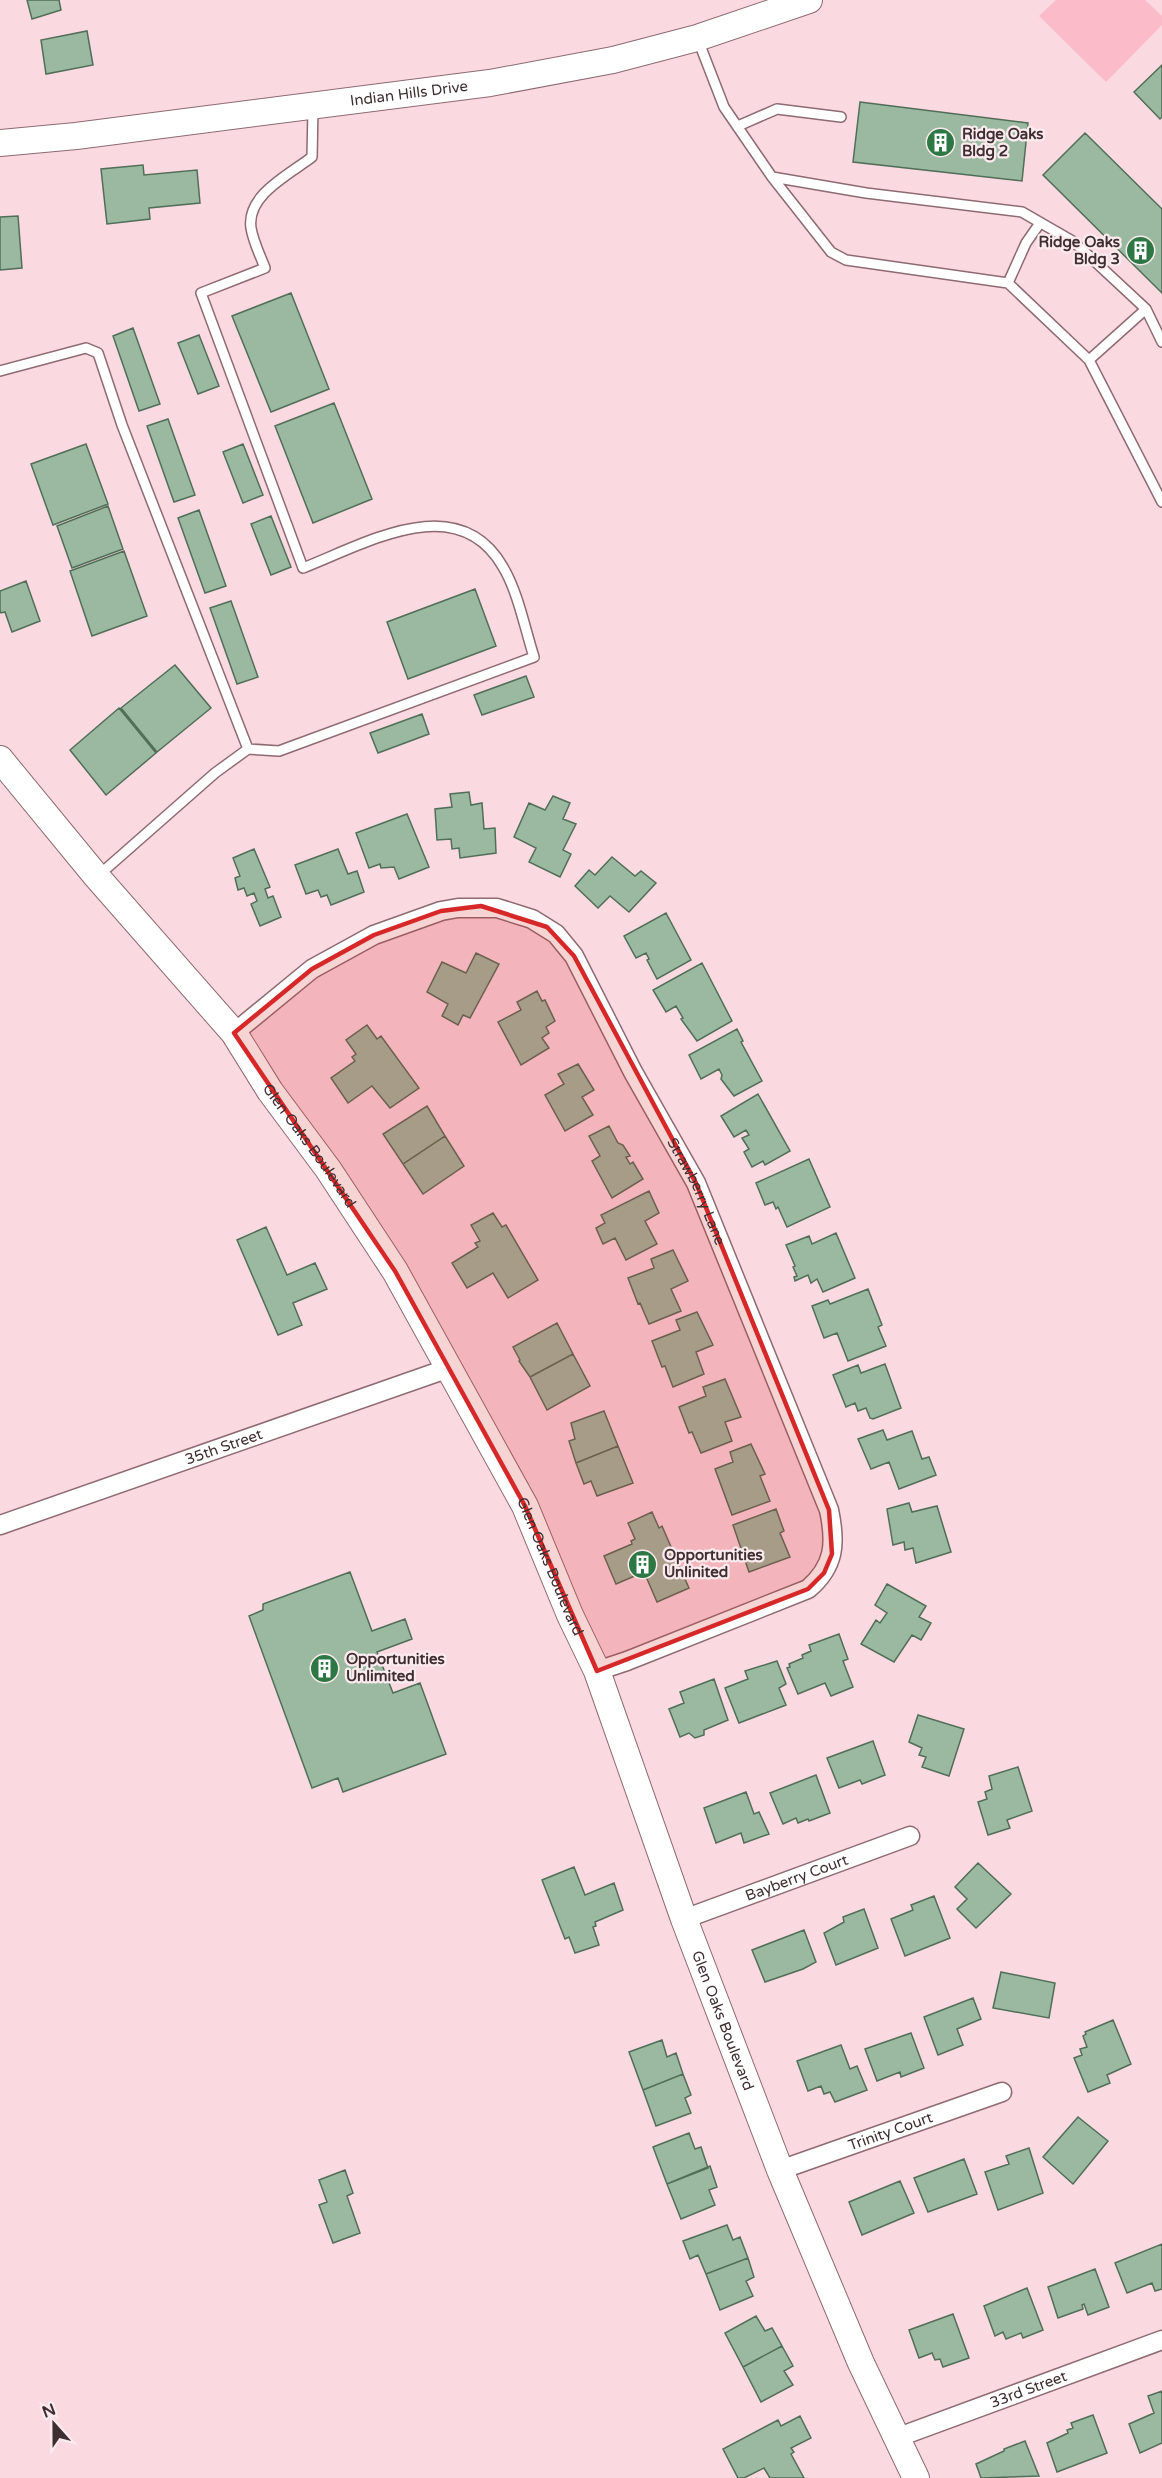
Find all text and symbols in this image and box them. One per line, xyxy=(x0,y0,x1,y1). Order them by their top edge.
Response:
street label: Indian Hills Drive xyxy=(349,77,469,110)
place label: Ridge Oaks Bldg 2 xyxy=(962,125,1044,161)
building icon: Ridge Oaks Bldg 2 xyxy=(925,127,957,159)
place label: Ridge Oaks Bldg 3 xyxy=(1039,233,1120,269)
building icon: Ridge Oaks Bldg 3 xyxy=(1125,235,1157,267)
street label: Glen Oaks Boulevard xyxy=(259,1080,360,1211)
street label: Strawberry Lane xyxy=(663,1135,729,1248)
street label: 35th Street xyxy=(183,1425,265,1469)
street label: Glen Oaks Boulevard xyxy=(513,1494,588,1639)
place label: Opportunities Unlinited xyxy=(664,1546,763,1581)
building icon: Opportunities Unlinited xyxy=(627,1548,659,1580)
place label: Opportunities Unlimited xyxy=(346,1650,445,1685)
building icon: Opportunities Unlimited xyxy=(309,1652,341,1684)
street label: Bayberry Court xyxy=(743,1850,851,1905)
street label: Glen Oaks Boulevard xyxy=(688,1948,758,2093)
street label: Trinity Court xyxy=(846,2108,935,2154)
street label: 33rd Street xyxy=(987,2367,1070,2412)
north arrow xyxy=(24,2394,84,2454)
text: N xyxy=(39,2399,59,2423)

